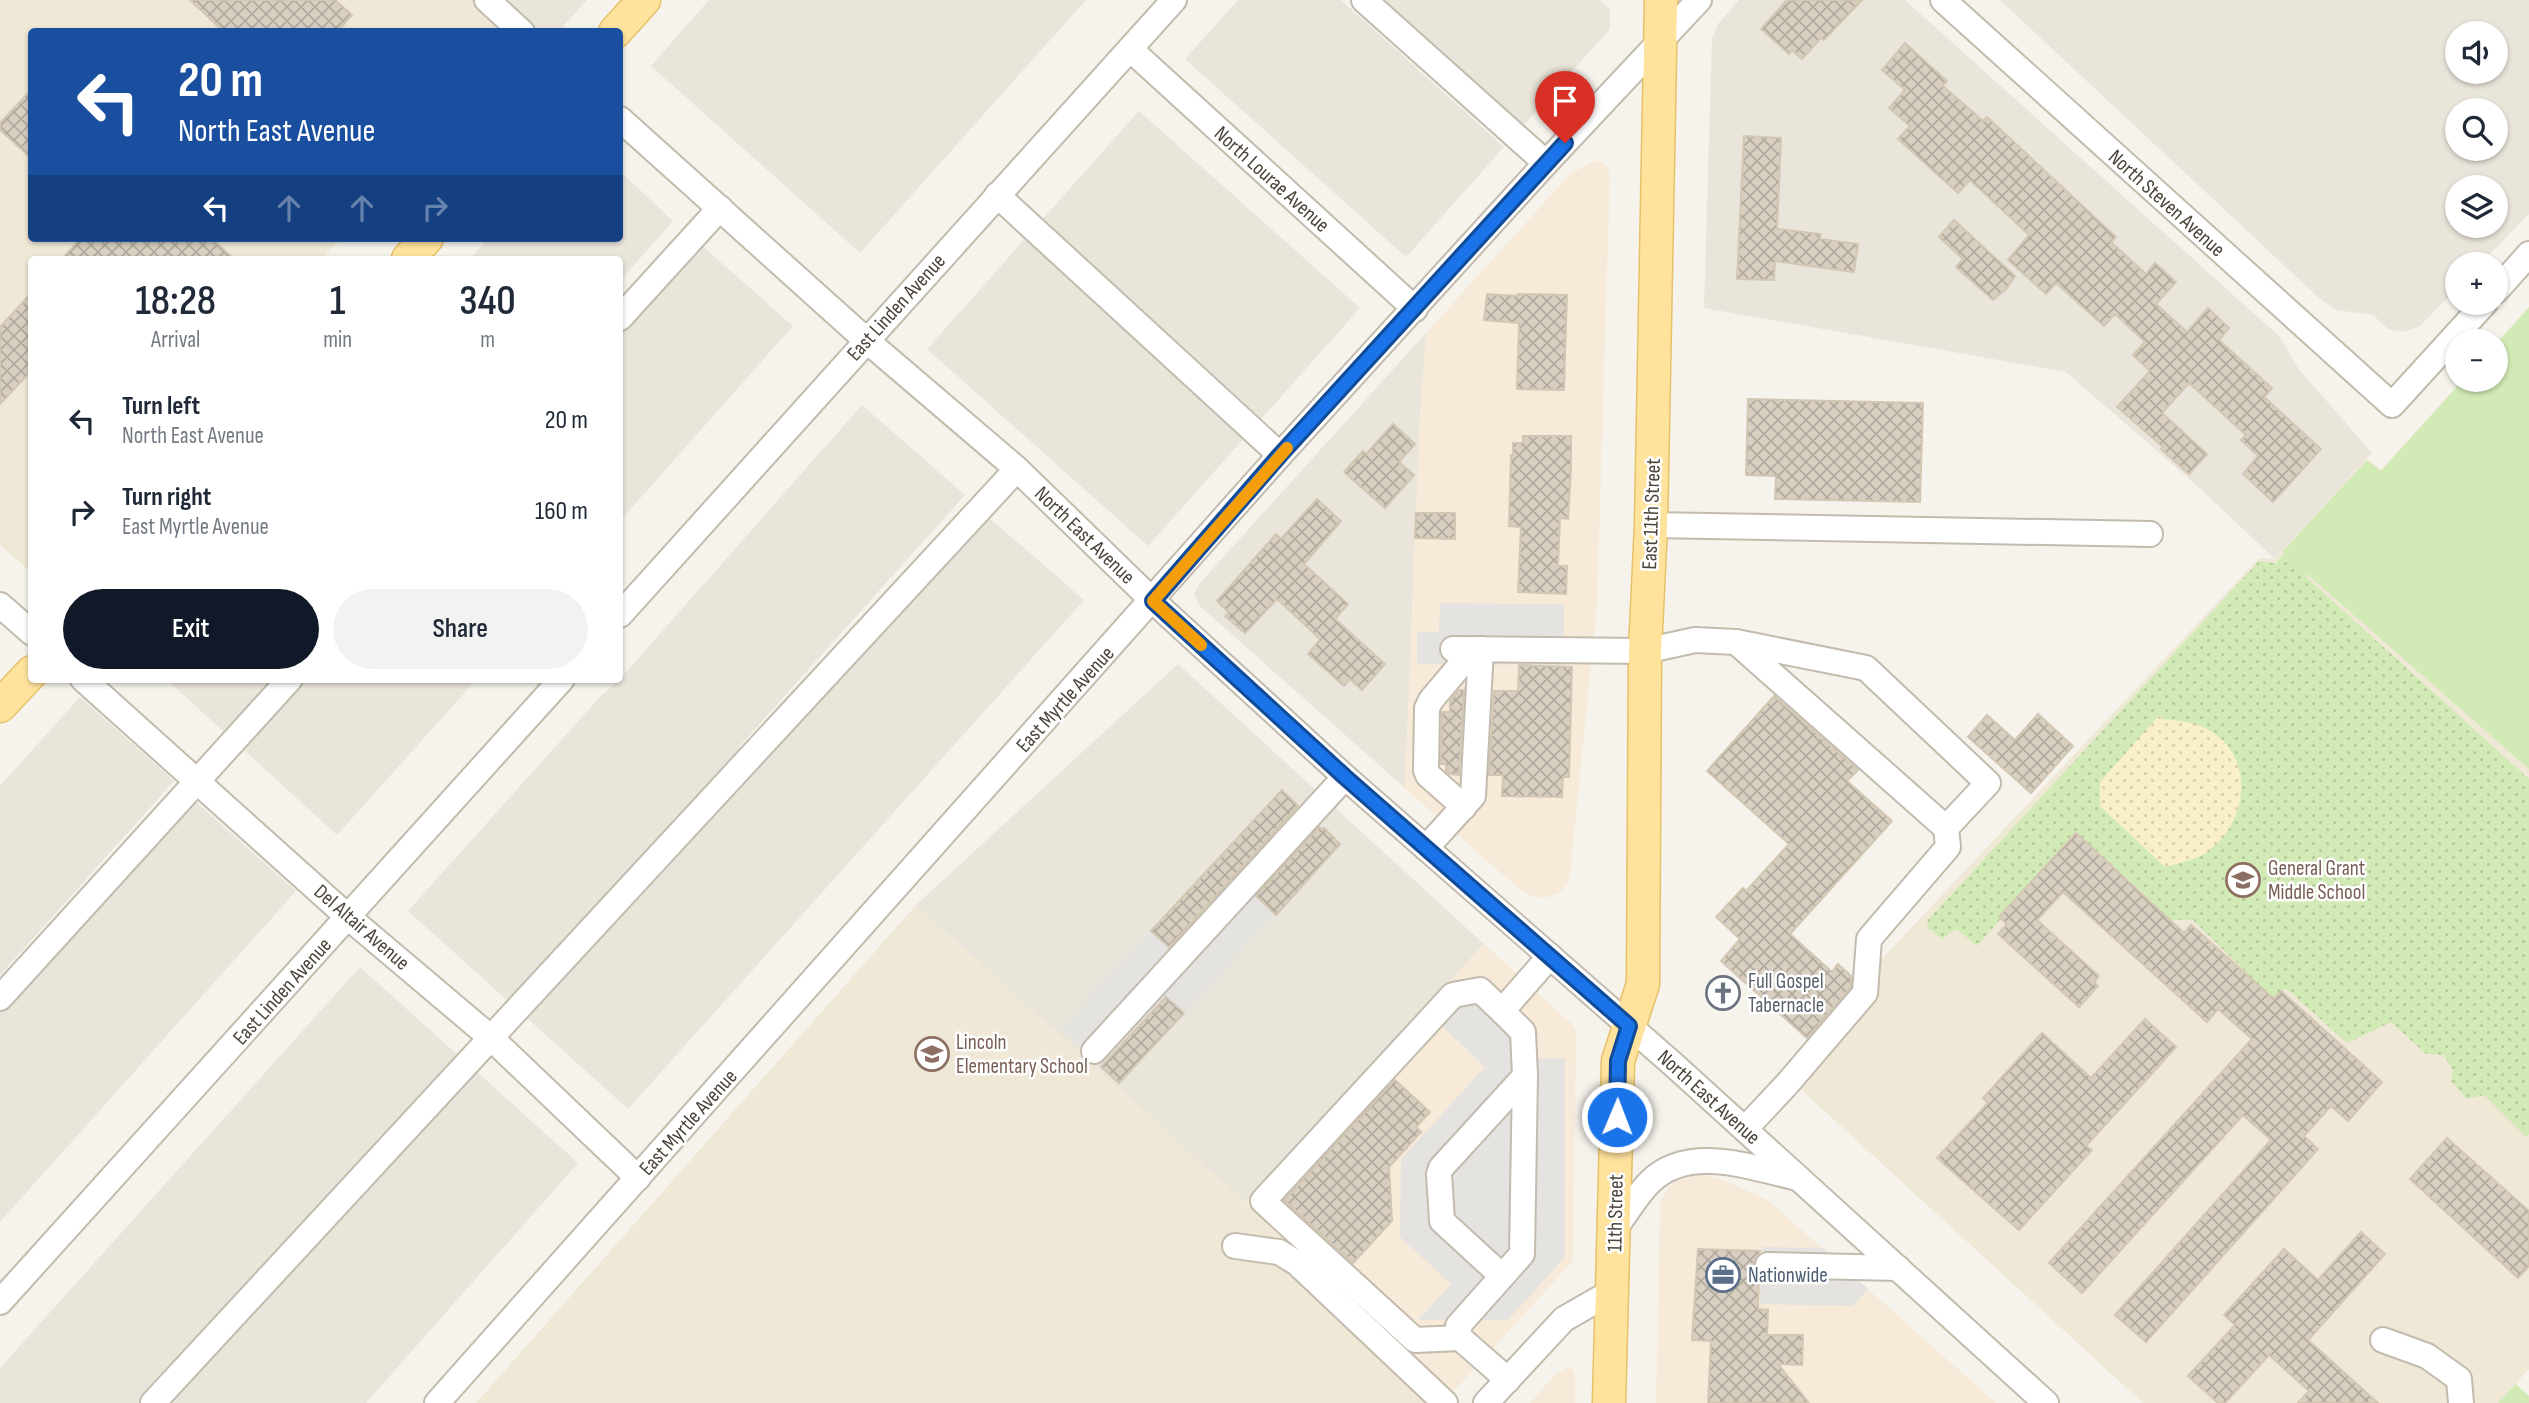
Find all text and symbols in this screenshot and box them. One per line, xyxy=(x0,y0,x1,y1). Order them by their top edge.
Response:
map controls xyxy=(2445,21,2508,392)
button: sound xyxy=(2445,21,2508,84)
text: 20 m xyxy=(178,52,263,111)
icon: left xyxy=(63,56,154,147)
pin xyxy=(1535,71,1595,143)
icon: arrive xyxy=(1546,82,1584,120)
button: search xyxy=(2445,98,2508,161)
text: North East Avenue xyxy=(178,112,375,151)
street label: North Lourae Avenue xyxy=(1209,121,1334,238)
street label: North Steven Avenue xyxy=(2103,145,2230,262)
button: layers xyxy=(2445,175,2508,238)
icon: left xyxy=(197,189,235,227)
icon: ahead xyxy=(270,189,308,227)
icon: ahead xyxy=(343,189,381,227)
icon: right xyxy=(416,189,454,227)
street label: East Linden Avenue xyxy=(842,249,951,366)
button: + xyxy=(2445,252,2508,315)
text: 18:28 xyxy=(135,276,216,327)
text: 1 xyxy=(330,276,346,327)
text: 340 xyxy=(459,276,516,327)
text: Arrival xyxy=(151,326,200,354)
text: min xyxy=(323,326,352,354)
text: m xyxy=(480,326,495,354)
button: − xyxy=(2445,329,2508,392)
text: Turn left xyxy=(122,391,200,422)
icon: left xyxy=(63,402,101,440)
text: 20 m xyxy=(545,405,588,436)
text: North East Avenue xyxy=(122,422,264,450)
street label: East 11th Street xyxy=(1637,458,1666,570)
street label: North East Avenue xyxy=(1029,481,1140,589)
text: Turn right xyxy=(122,482,211,513)
icon: right xyxy=(63,493,101,531)
text: 160 m xyxy=(535,496,588,527)
text: East Myrtle Avenue xyxy=(122,513,269,541)
button: Exit xyxy=(63,589,319,669)
button: Share xyxy=(333,589,588,669)
street label: East Myrtle Avenue xyxy=(1011,641,1119,757)
place label: General Grant Middle School xyxy=(2268,856,2365,905)
school or university icon: General Grant Middle School xyxy=(2224,861,2262,899)
street label: Del Altair Avenue xyxy=(309,879,414,976)
street label: East Linden Avenue xyxy=(228,933,337,1050)
place label: Full Gospel Tabernacle xyxy=(1748,969,1824,1018)
church icon: Full Gospel Tabernacle xyxy=(1704,974,1742,1012)
place label: Lincoln Elementary School xyxy=(956,1030,1088,1079)
school or university icon: Lincoln Elementary School xyxy=(913,1035,951,1073)
street label: North East Avenue xyxy=(1652,1045,1765,1150)
street label: East Myrtle Avenue xyxy=(634,1064,742,1180)
position arrow xyxy=(1580,1080,1654,1154)
street label: 11th Street xyxy=(1602,1174,1629,1252)
office icon: Nationwide xyxy=(1704,1256,1742,1294)
place label: Nationwide xyxy=(1748,1263,1828,1288)

